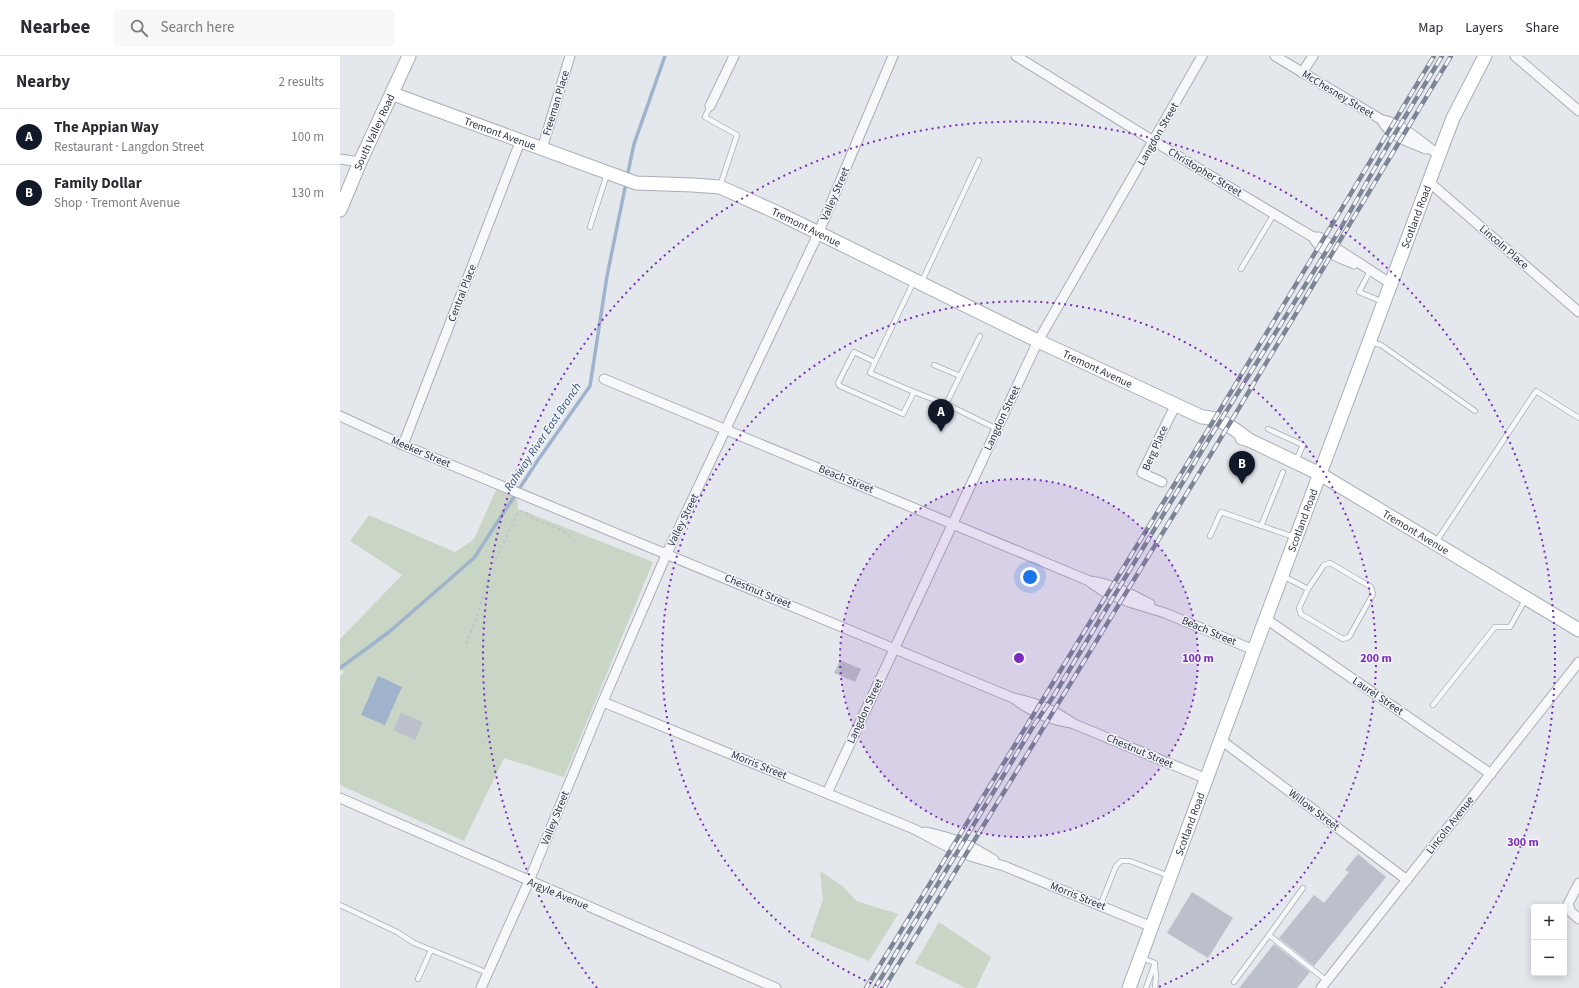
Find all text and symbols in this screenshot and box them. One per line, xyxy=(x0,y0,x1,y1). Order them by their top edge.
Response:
search box xyxy=(114,10,394,46)
text: Nearbee xyxy=(20,14,90,41)
icon: search xyxy=(128,17,150,39)
text: Search here xyxy=(160,17,234,38)
text: Map xyxy=(1418,18,1443,38)
text: Layers xyxy=(1465,18,1503,38)
text: Share xyxy=(1525,18,1559,38)
street label: McChesney Street xyxy=(1299,67,1377,122)
street label: Freeman Place xyxy=(539,68,573,137)
text: Nearby xyxy=(16,70,70,94)
text: 2 results xyxy=(279,73,324,91)
street label: South Valley Road xyxy=(350,91,398,173)
street label: Langdon Street xyxy=(1134,100,1182,168)
street label: Tremont Avenue xyxy=(462,113,539,153)
text: The Appian Way xyxy=(54,117,159,138)
text: A xyxy=(25,128,33,146)
text: 100 m xyxy=(291,128,324,146)
text: Restaurant · Langdon Street xyxy=(54,138,204,156)
street label: Christopher Street xyxy=(1165,144,1245,200)
street label: Valley Street xyxy=(817,165,853,223)
text: Family Dollar xyxy=(54,173,142,194)
street label: Scotland Road xyxy=(1397,183,1435,250)
text: B xyxy=(25,184,33,202)
text: 130 m xyxy=(291,184,324,202)
text: Shop · Tremont Avenue xyxy=(54,194,180,212)
street label: Tremont Avenue xyxy=(769,204,844,251)
street label: Lincoln Place xyxy=(1476,221,1532,273)
street label: Central Place xyxy=(444,262,480,324)
street label: Tremont Avenue xyxy=(1060,346,1136,392)
water label: Rahway River East Branch xyxy=(500,379,586,495)
street label: Langdon Street xyxy=(980,383,1024,453)
pin: A xyxy=(928,399,954,432)
street label: Berg Place xyxy=(1138,422,1172,473)
street label: Meeker Street xyxy=(389,433,453,471)
pin: B xyxy=(1229,451,1255,484)
street label: Beach Street xyxy=(816,461,876,497)
street label: Scotland Road xyxy=(1284,486,1321,554)
street label: Valley Street xyxy=(664,491,702,549)
street label: Tremont Avenue xyxy=(1380,506,1453,558)
your location xyxy=(1020,567,1040,587)
street label: Chestnut Street xyxy=(722,570,794,612)
street label: Beach Street xyxy=(1179,613,1239,649)
text: 100 m xyxy=(1182,650,1214,667)
text: 200 m xyxy=(1360,650,1392,667)
centre of rings xyxy=(1012,651,1026,665)
street label: Laurel Street xyxy=(1350,673,1407,719)
street label: Langdon Street xyxy=(843,676,887,746)
street label: Chestnut Street xyxy=(1104,730,1176,772)
street label: Morris Street xyxy=(729,747,789,783)
street label: Willow Street xyxy=(1285,786,1343,834)
street label: Valley Street xyxy=(537,789,573,847)
street label: Scotland Road xyxy=(1171,790,1208,858)
street label: Lincoln Avenue xyxy=(1423,792,1478,857)
text: 300 m xyxy=(1507,834,1539,851)
street label: Argyle Avenue xyxy=(525,874,591,914)
street label: Morris Street xyxy=(1048,878,1108,914)
map controls xyxy=(1531,904,1567,976)
button: + xyxy=(1531,904,1567,940)
button: − xyxy=(1531,940,1567,976)

